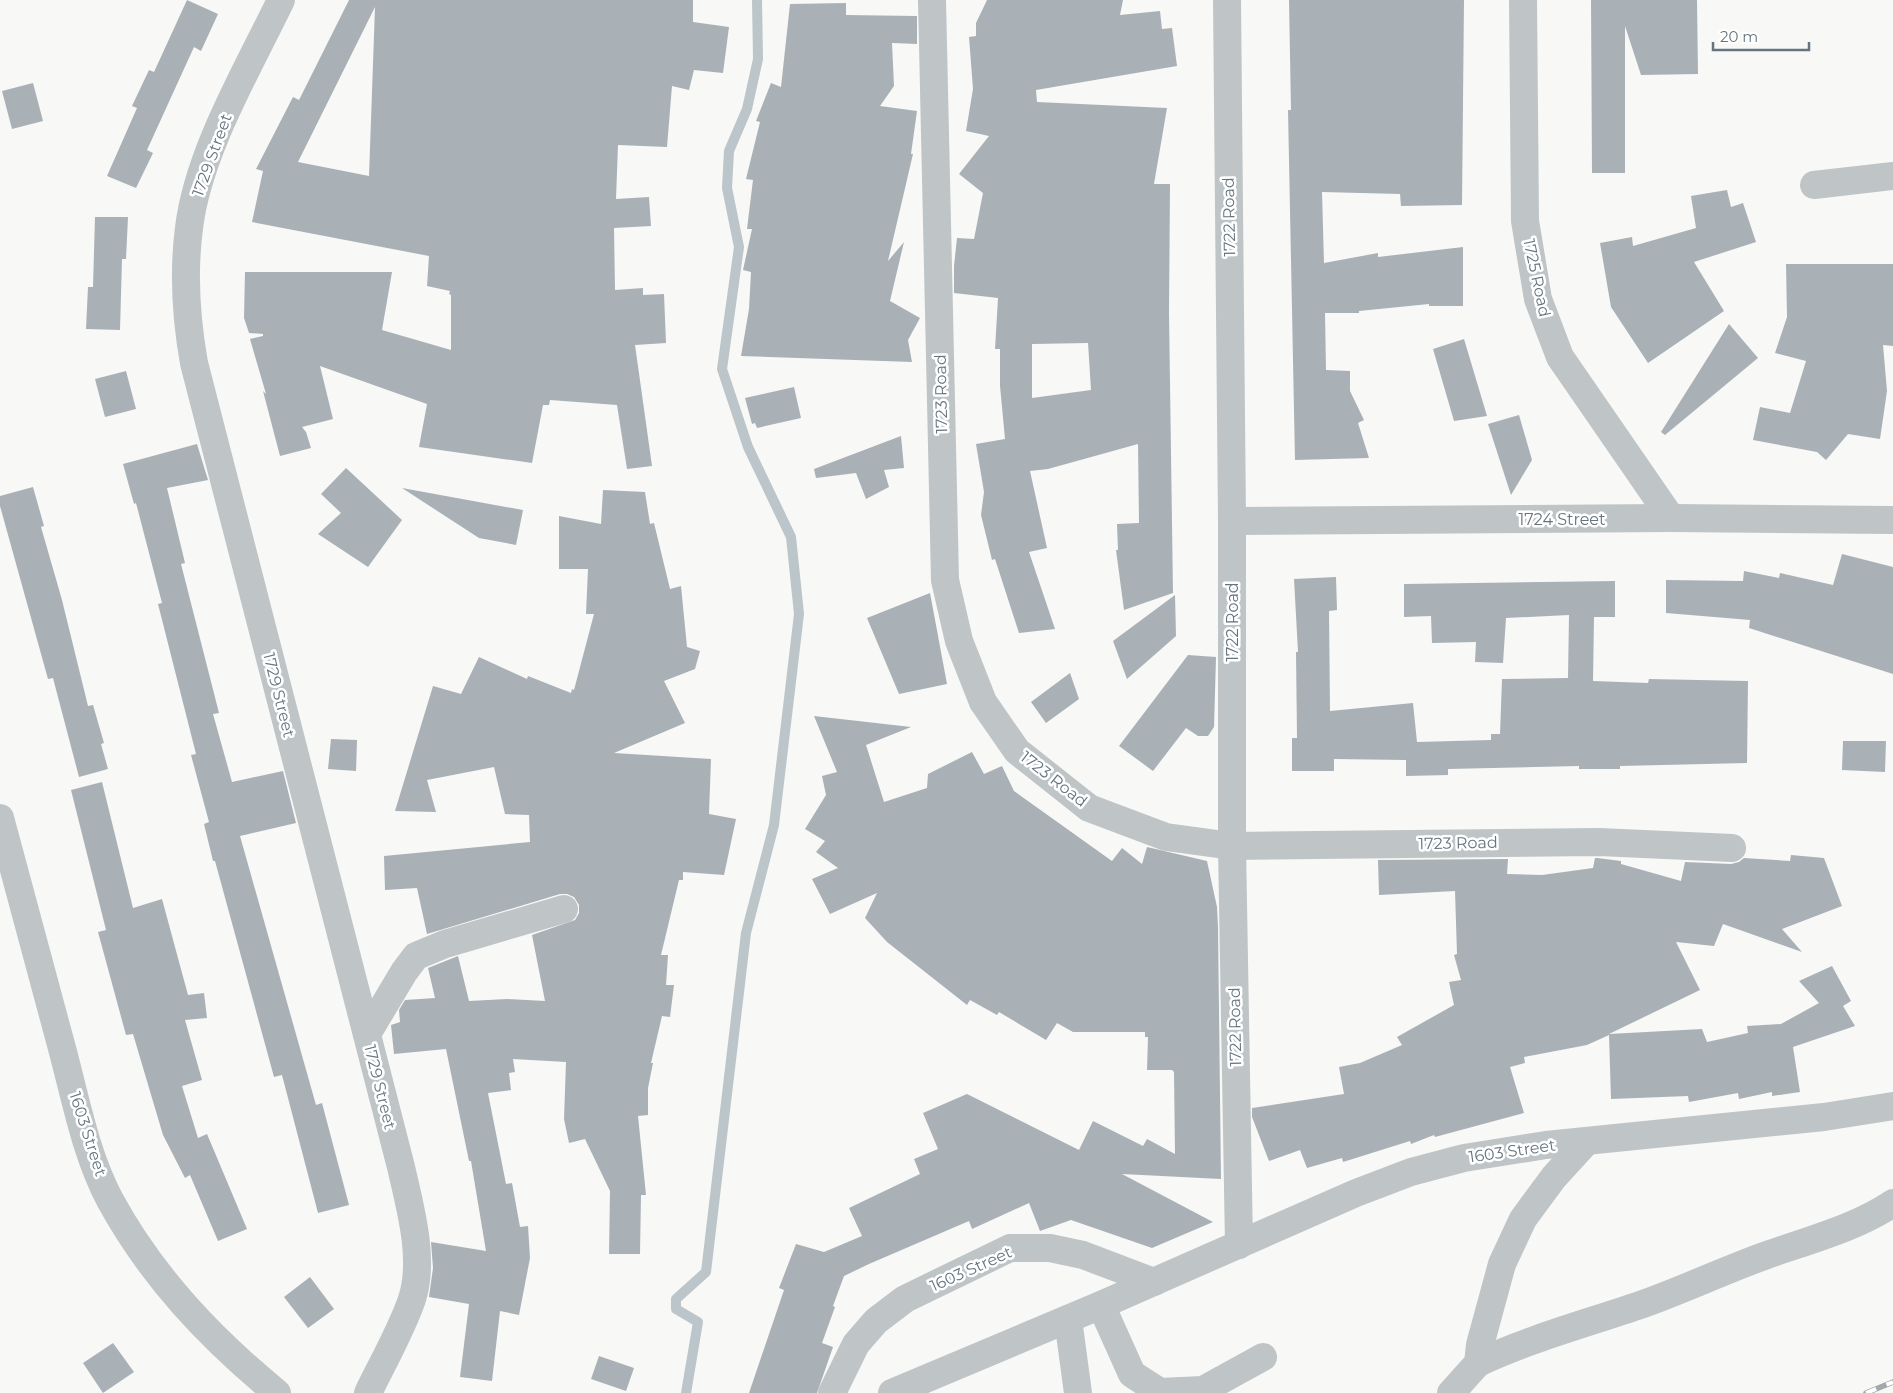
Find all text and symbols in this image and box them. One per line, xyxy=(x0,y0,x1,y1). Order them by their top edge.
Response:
scale bar xyxy=(1713,20,1809,52)
text: 20 m xyxy=(1720,27,1758,46)
street label: 1729 Street xyxy=(188,111,236,199)
street label: 1722 Road xyxy=(1219,177,1239,257)
street label: 1725 Road xyxy=(1519,237,1555,319)
street label: 1723 Road xyxy=(931,354,951,434)
street label: 1724 Street xyxy=(1518,510,1606,529)
street label: 1722 Road xyxy=(1223,582,1242,662)
street label: 1729 Street xyxy=(259,651,299,740)
street label: 1723 Road xyxy=(1017,747,1091,811)
street label: 1723 Road xyxy=(1418,833,1498,853)
street label: 1722 Road xyxy=(1225,987,1245,1067)
street label: 1729 Street xyxy=(360,1043,400,1132)
street label: 1603 Street xyxy=(65,1089,111,1179)
street label: 1603 Street xyxy=(1467,1135,1557,1166)
street label: 1603 Street xyxy=(927,1242,1015,1295)

